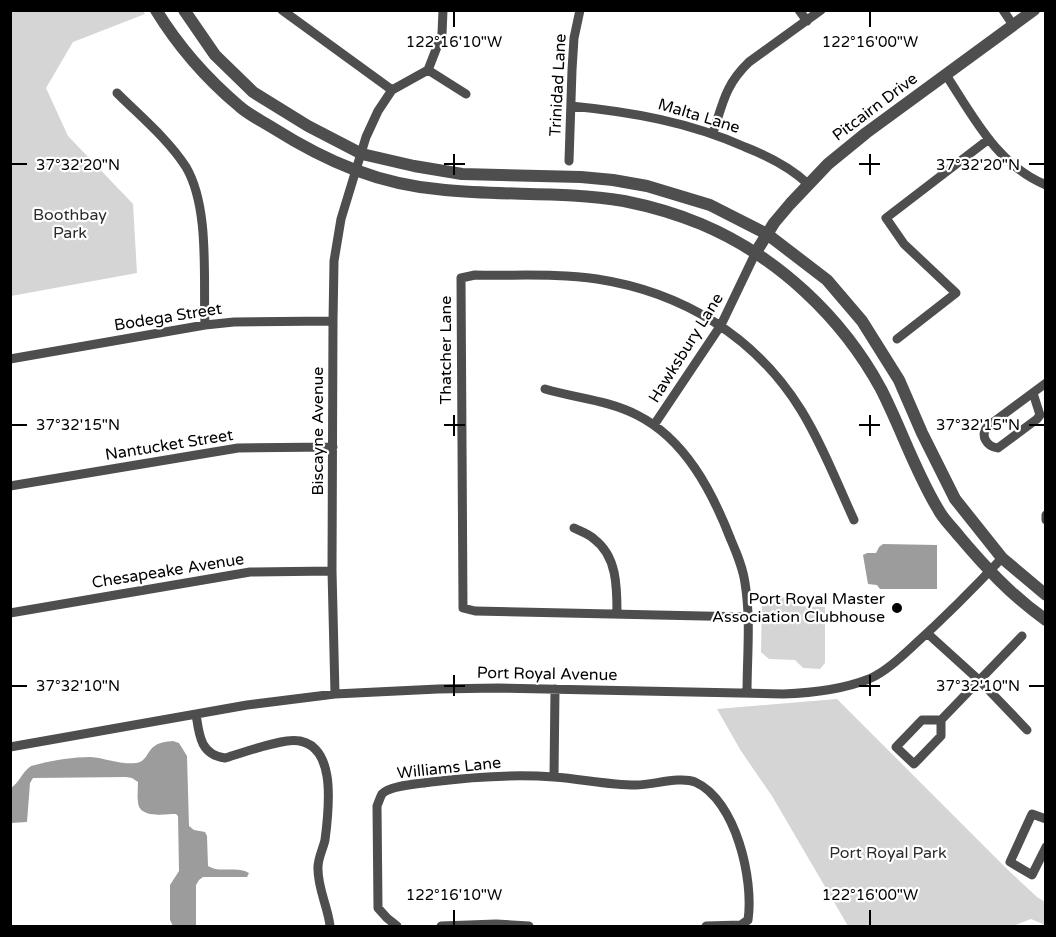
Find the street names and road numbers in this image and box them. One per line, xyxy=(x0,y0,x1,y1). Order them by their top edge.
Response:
street label: Trinidad Lane xyxy=(545,33,571,137)
street label: Pitcairn Drive xyxy=(828,68,922,146)
street label: Malta Lane xyxy=(656,94,742,138)
street label: Hawksbury Lane xyxy=(644,289,728,407)
street label: Thatcher Lane xyxy=(436,296,456,404)
street label: Bodega Street xyxy=(113,299,223,335)
street label: Biscayne Avenue xyxy=(308,367,328,495)
street label: Nantucket Street xyxy=(104,425,234,465)
street label: Chesapeake Avenue xyxy=(90,549,246,593)
street label: Port Royal Avenue xyxy=(477,663,617,685)
street label: Williams Lane xyxy=(396,753,502,783)

